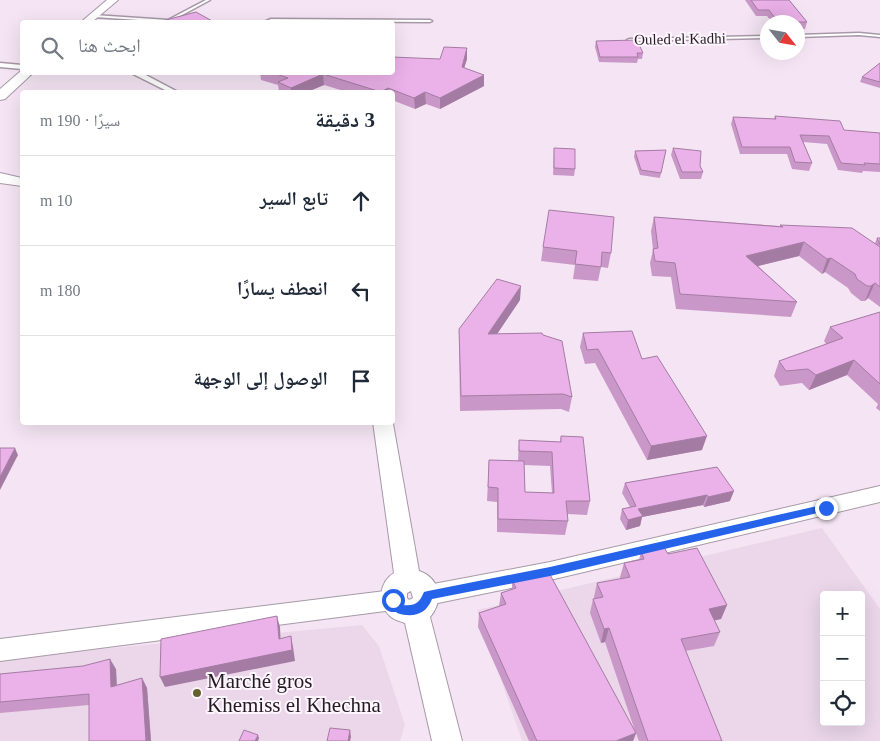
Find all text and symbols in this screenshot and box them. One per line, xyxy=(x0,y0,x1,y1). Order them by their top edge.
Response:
north arrow xyxy=(760,15,805,60)
search box xyxy=(20,20,395,75)
street label: Ouled el Kadhi xyxy=(634,30,726,48)
icon: search xyxy=(38,34,66,62)
text: ابحث هنا xyxy=(78,35,141,56)
text: 3 دقيقة xyxy=(315,108,375,132)
text: سيرًا · 190 m xyxy=(40,112,120,129)
icon: ahead xyxy=(347,187,375,215)
text: تابع السير xyxy=(260,188,328,209)
text: 10 m xyxy=(40,192,72,209)
icon: left xyxy=(347,277,375,305)
text: انعطف يسارًا xyxy=(237,278,328,299)
text: 180 m xyxy=(40,282,80,299)
icon: arrive xyxy=(347,367,375,395)
text: الوصول إلى الوجهة xyxy=(194,368,328,389)
route end xyxy=(815,497,838,520)
route start xyxy=(382,589,405,612)
map controls xyxy=(820,591,865,726)
button: + xyxy=(820,591,865,636)
button: − xyxy=(820,636,865,681)
place label: Marché gros Khemiss el Khechna xyxy=(207,669,381,717)
button: locate xyxy=(820,681,865,726)
marker: Marché gros Khemiss el Khechna xyxy=(191,687,203,699)

